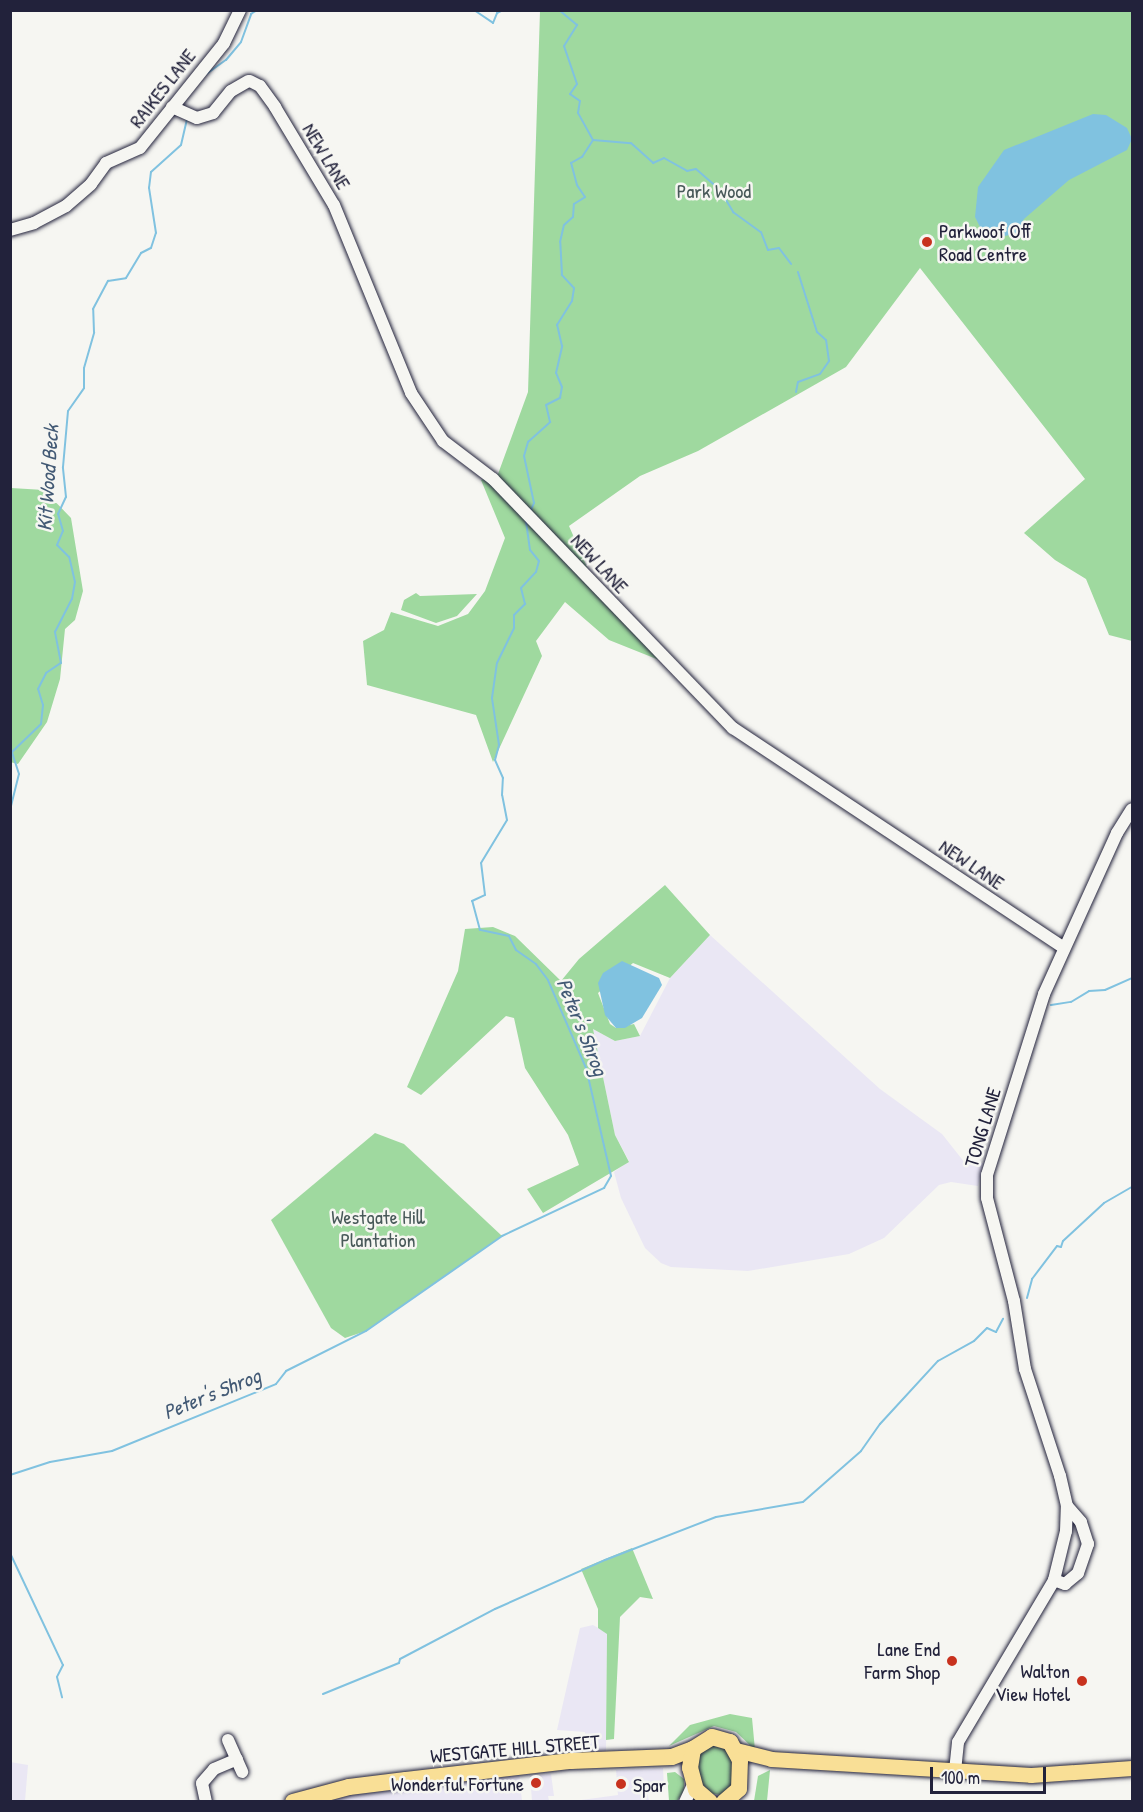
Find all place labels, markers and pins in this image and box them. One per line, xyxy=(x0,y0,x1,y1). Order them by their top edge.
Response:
place label: Parkwoof Off Road Centre xyxy=(939,219,1031,266)
marker: Parkwoof Off Road Centre xyxy=(920,235,934,249)
place label: Lane End Farm Shop xyxy=(865,1637,940,1684)
marker: Lane End Farm Shop xyxy=(945,1654,959,1668)
place label: Walton View Hotel xyxy=(995,1658,1070,1705)
marker: Walton View Hotel xyxy=(1075,1674,1089,1688)
place label: Wonderful Fortune xyxy=(391,1771,524,1795)
place label: Spar xyxy=(633,1772,666,1796)
marker: Wonderful Fortune xyxy=(529,1776,543,1790)
marker: Spar xyxy=(614,1777,628,1791)

